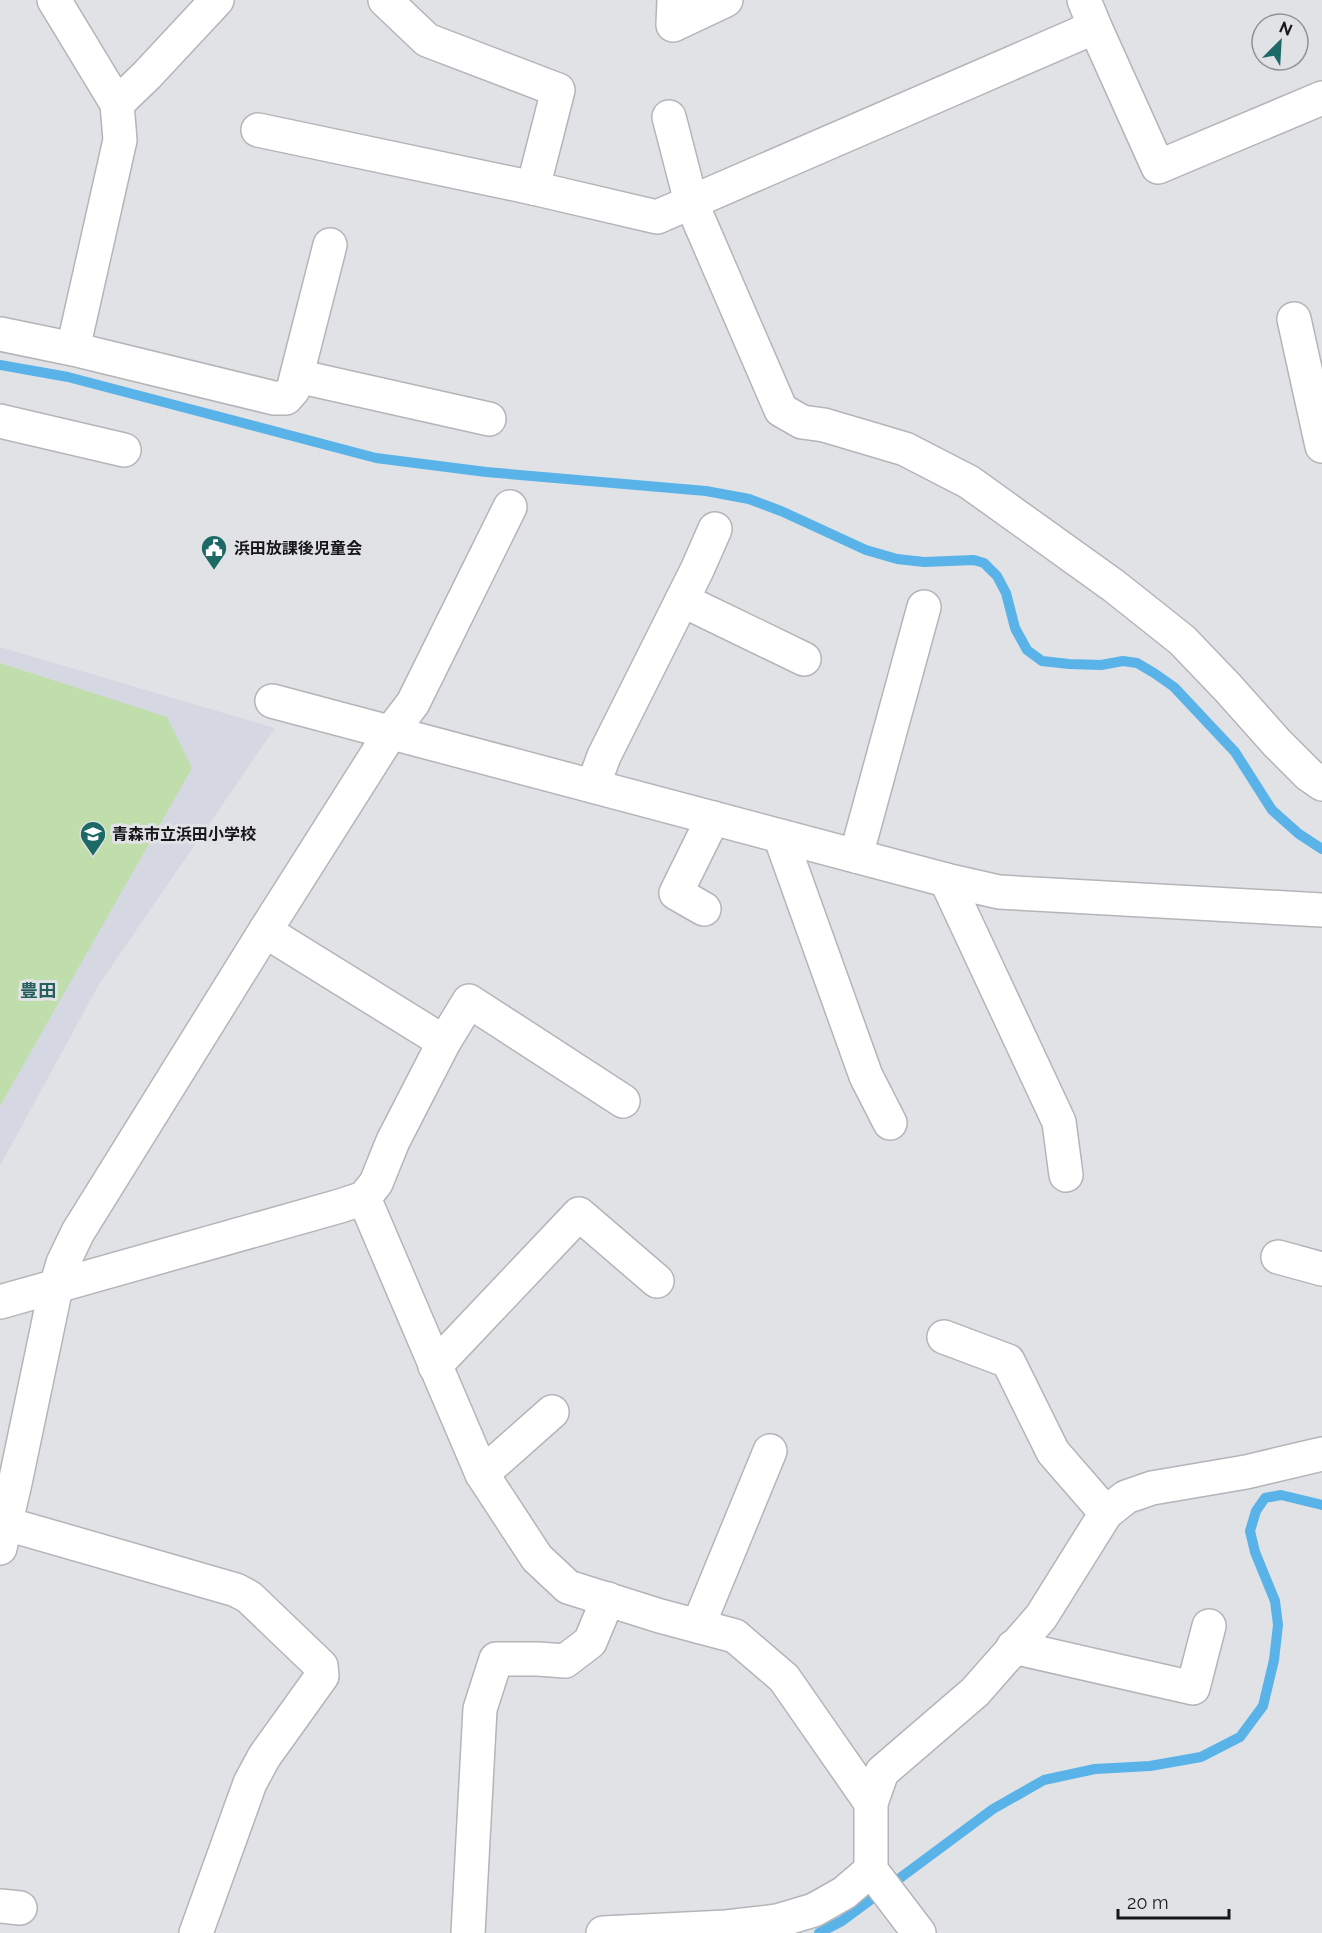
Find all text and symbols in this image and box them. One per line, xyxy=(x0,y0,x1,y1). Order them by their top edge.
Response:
north arrow xyxy=(1250,12,1310,72)
text: N xyxy=(1276,18,1295,40)
public building icon: 浜田放課後児童会 xyxy=(199,533,229,571)
place label: 浜田放課後児童会 xyxy=(234,539,362,558)
school or university icon: 青森市立浜田小学校 xyxy=(78,819,108,857)
place label: 青森市立浜田小学校 xyxy=(112,825,256,844)
district label: 豊田 xyxy=(20,980,56,1001)
scale bar xyxy=(1118,1882,1229,1920)
text: 20 m xyxy=(1127,1892,1169,1913)

